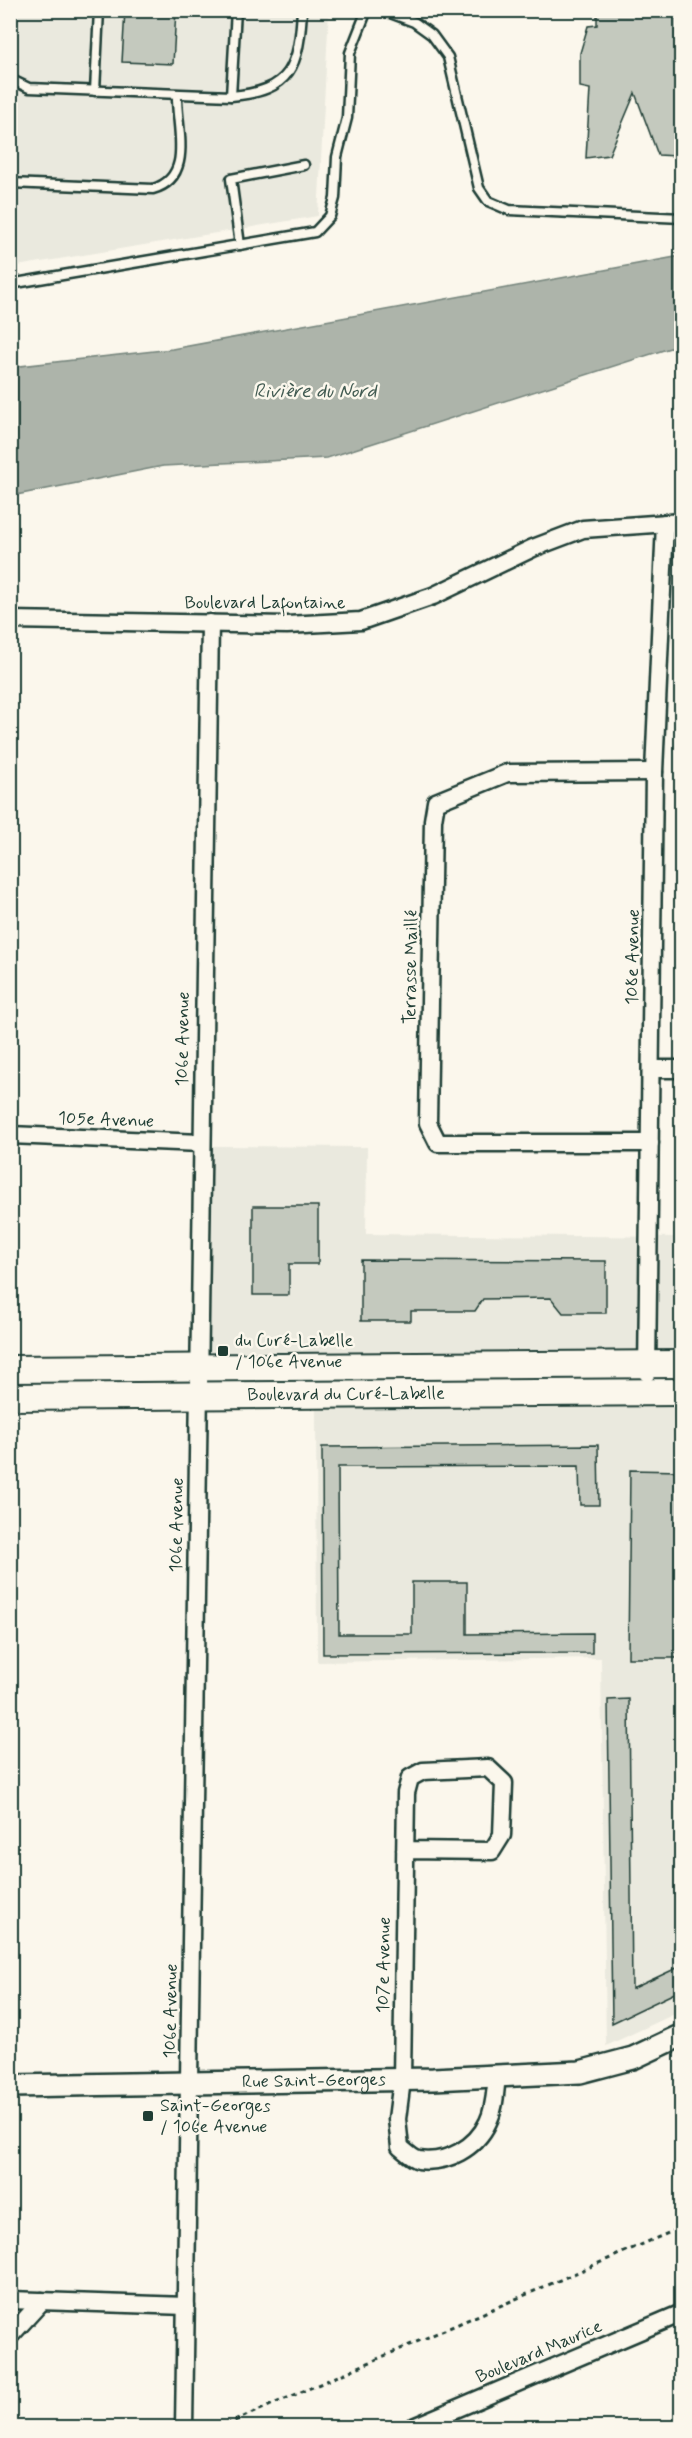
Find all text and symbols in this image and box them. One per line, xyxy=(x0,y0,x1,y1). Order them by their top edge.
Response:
water label: Rivière du Nord xyxy=(253,378,378,405)
street label: Boulevard Lafontaine xyxy=(184,591,346,617)
street label: 108e Avenue xyxy=(620,909,646,1005)
street label: Terrasse Maillé xyxy=(398,910,424,1024)
street label: 106e Avenue xyxy=(170,991,196,1087)
street label: 105e Avenue xyxy=(57,1106,155,1134)
place label: du Curé-Labelle / 106e Avenue xyxy=(235,1329,354,1374)
marker: du Curé-Labelle / 106e Avenue xyxy=(216,1344,230,1358)
street label: Boulevard du Curé-Labelle xyxy=(247,1382,445,1407)
street label: 106e Avenue xyxy=(164,1477,190,1573)
street label: 107e Avenue xyxy=(371,1917,397,2013)
street label: 106e Avenue xyxy=(158,1963,184,2059)
street label: Rue Saint-Georges xyxy=(242,2068,386,2094)
place label: Saint-Georges / 106e Avenue xyxy=(160,2094,271,2139)
marker: Saint-Georges / 106e Avenue xyxy=(141,2109,155,2123)
street label: Boulevard Maurice xyxy=(472,2314,606,2389)

